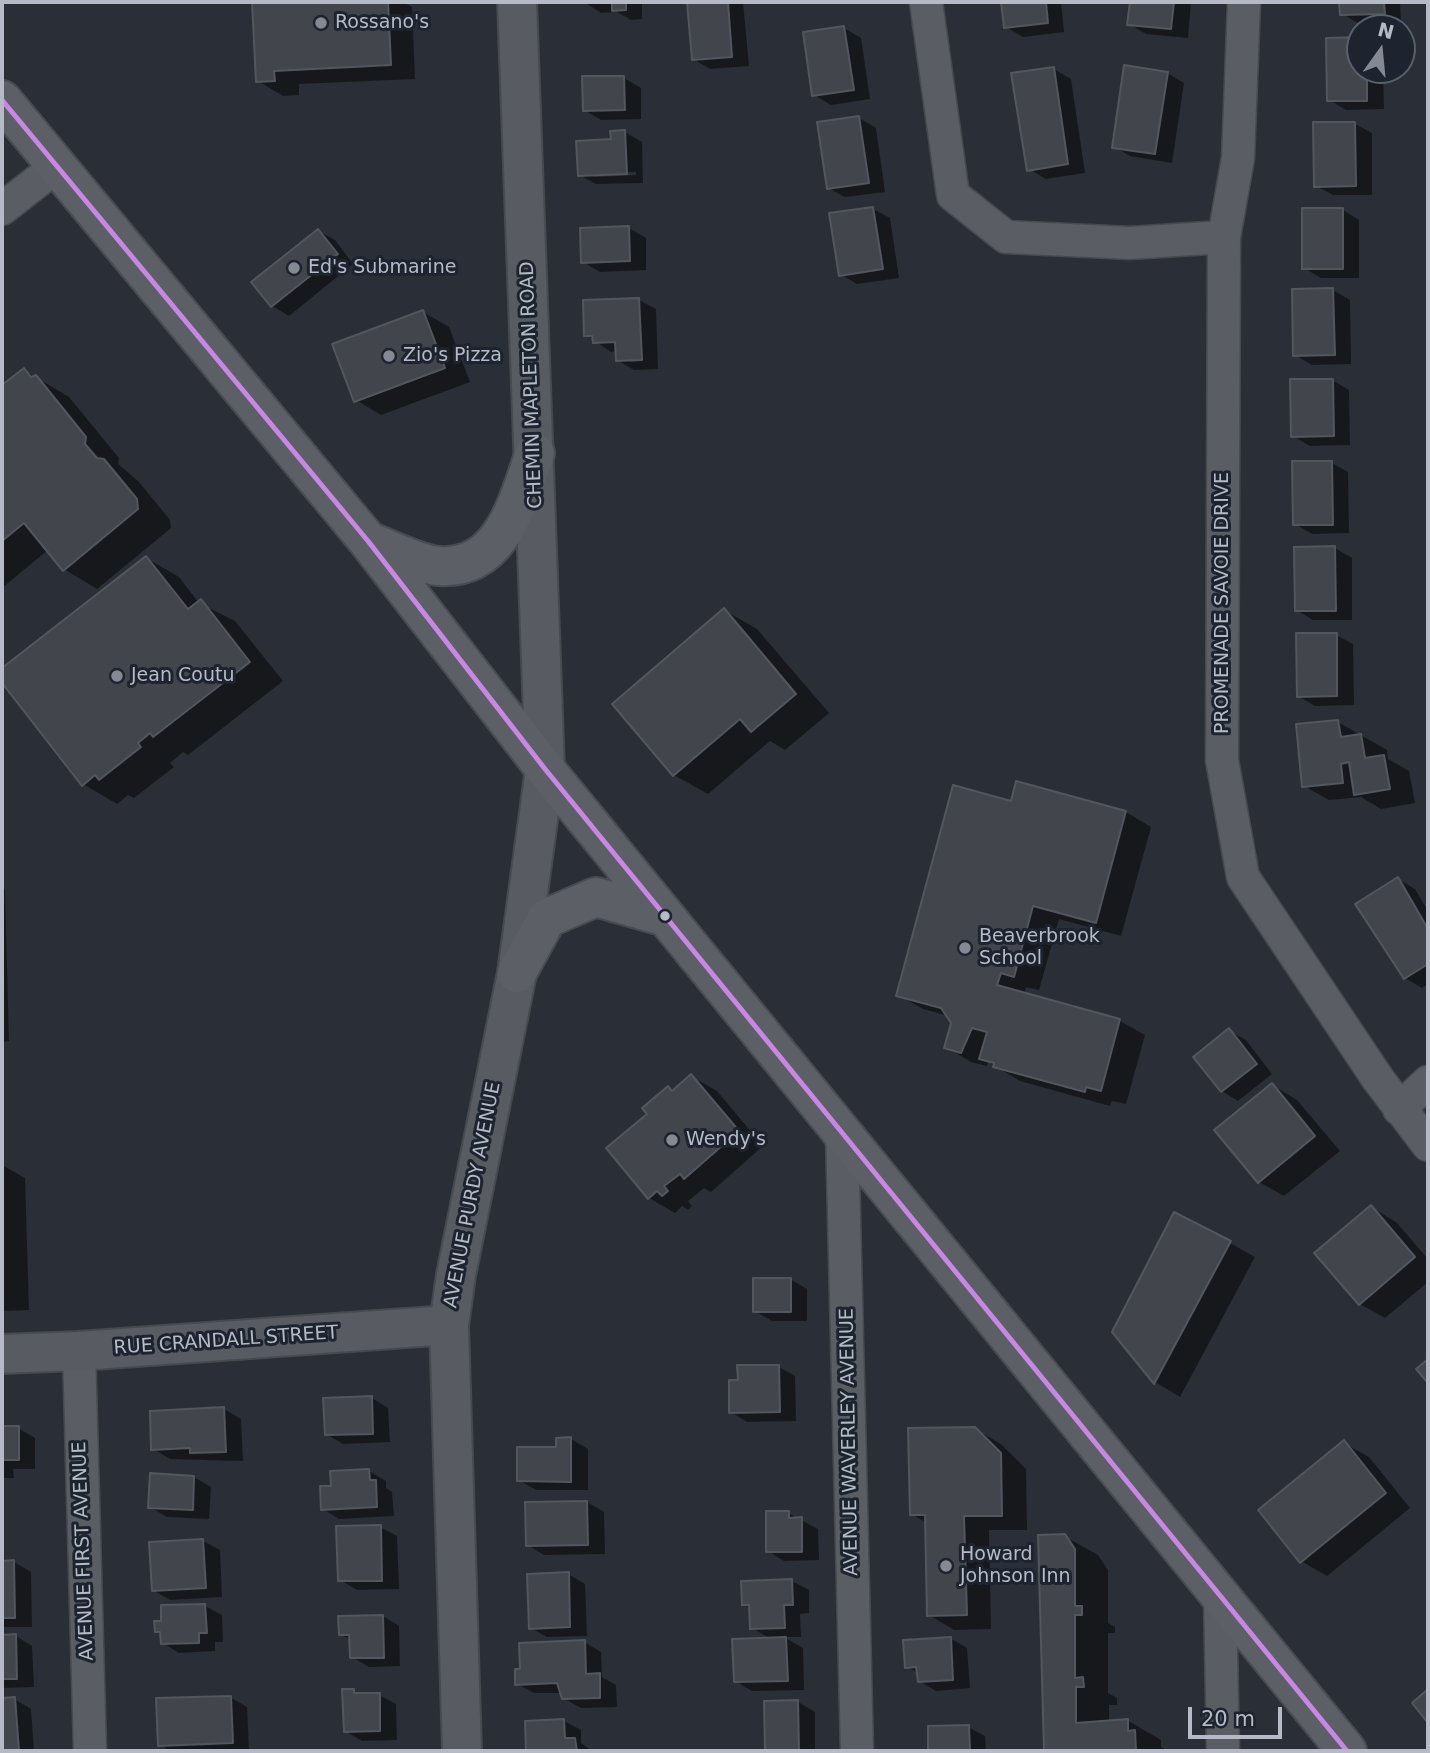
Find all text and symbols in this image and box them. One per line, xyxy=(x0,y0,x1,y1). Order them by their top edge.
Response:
place label: Rossano's xyxy=(335,12,429,34)
north arrow xyxy=(1346,14,1416,84)
marker: Rossano's xyxy=(313,15,329,31)
text: N xyxy=(1375,18,1396,43)
place label: Ed's Submarine xyxy=(308,257,456,279)
marker: Ed's Submarine xyxy=(286,260,302,276)
street label: CHEMIN MAPLETON ROAD xyxy=(516,261,548,509)
place label: Zio's Pizza xyxy=(403,345,502,367)
marker: Zio's Pizza xyxy=(381,348,397,364)
street label: PROMENADE SAVOIE DRIVE xyxy=(1212,472,1234,734)
place label: Jean Coutu xyxy=(131,665,234,687)
marker: Jean Coutu xyxy=(109,668,125,684)
unlabelled marker xyxy=(658,909,672,923)
place label: Beaverbrook School xyxy=(979,926,1100,970)
marker: Beaverbrook School xyxy=(957,940,973,956)
street label: AVENUE PURDY AVENUE xyxy=(440,1080,506,1310)
place label: Wendy's xyxy=(686,1129,766,1151)
marker: Wendy's xyxy=(664,1132,680,1148)
street label: AVENUE WAVERLEY AVENUE xyxy=(836,1308,864,1576)
street label: RUE CRANDALL STREET xyxy=(113,1322,339,1360)
street label: AVENUE FIRST AVENUE xyxy=(69,1441,99,1661)
place label: Howard Johnson Inn xyxy=(960,1544,1071,1588)
marker: Howard Johnson Inn xyxy=(938,1558,954,1574)
scale bar xyxy=(1192,1694,1286,1738)
text: 20 m xyxy=(1201,1707,1255,1731)

